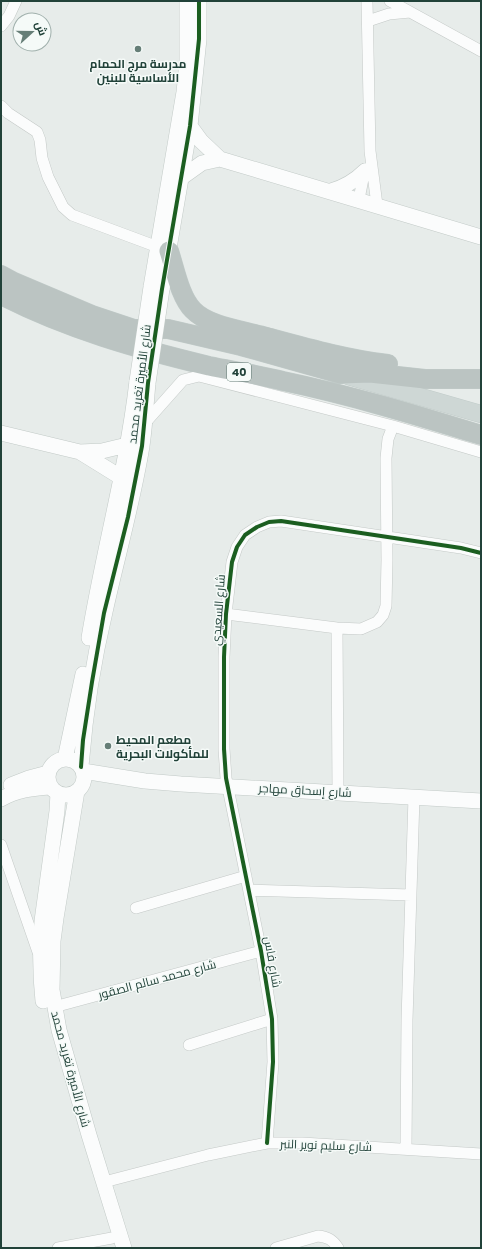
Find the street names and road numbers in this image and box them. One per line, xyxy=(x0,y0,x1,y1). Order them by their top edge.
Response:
street label: شارع الأميرة تغريد محمد xyxy=(123,323,155,445)
road number: 40 xyxy=(227,363,251,381)
street label: شارع السعيدي xyxy=(207,574,231,646)
street label: شارع إسحاق مهاجر xyxy=(257,779,352,801)
street label: شارع فاس xyxy=(260,935,286,989)
street label: شارع محمد سالم الصقور xyxy=(95,955,218,1003)
street label: شارع الأميرة تغريد محمد xyxy=(47,1009,95,1129)
street label: شارع سليم نوير النبر xyxy=(279,1135,372,1155)

